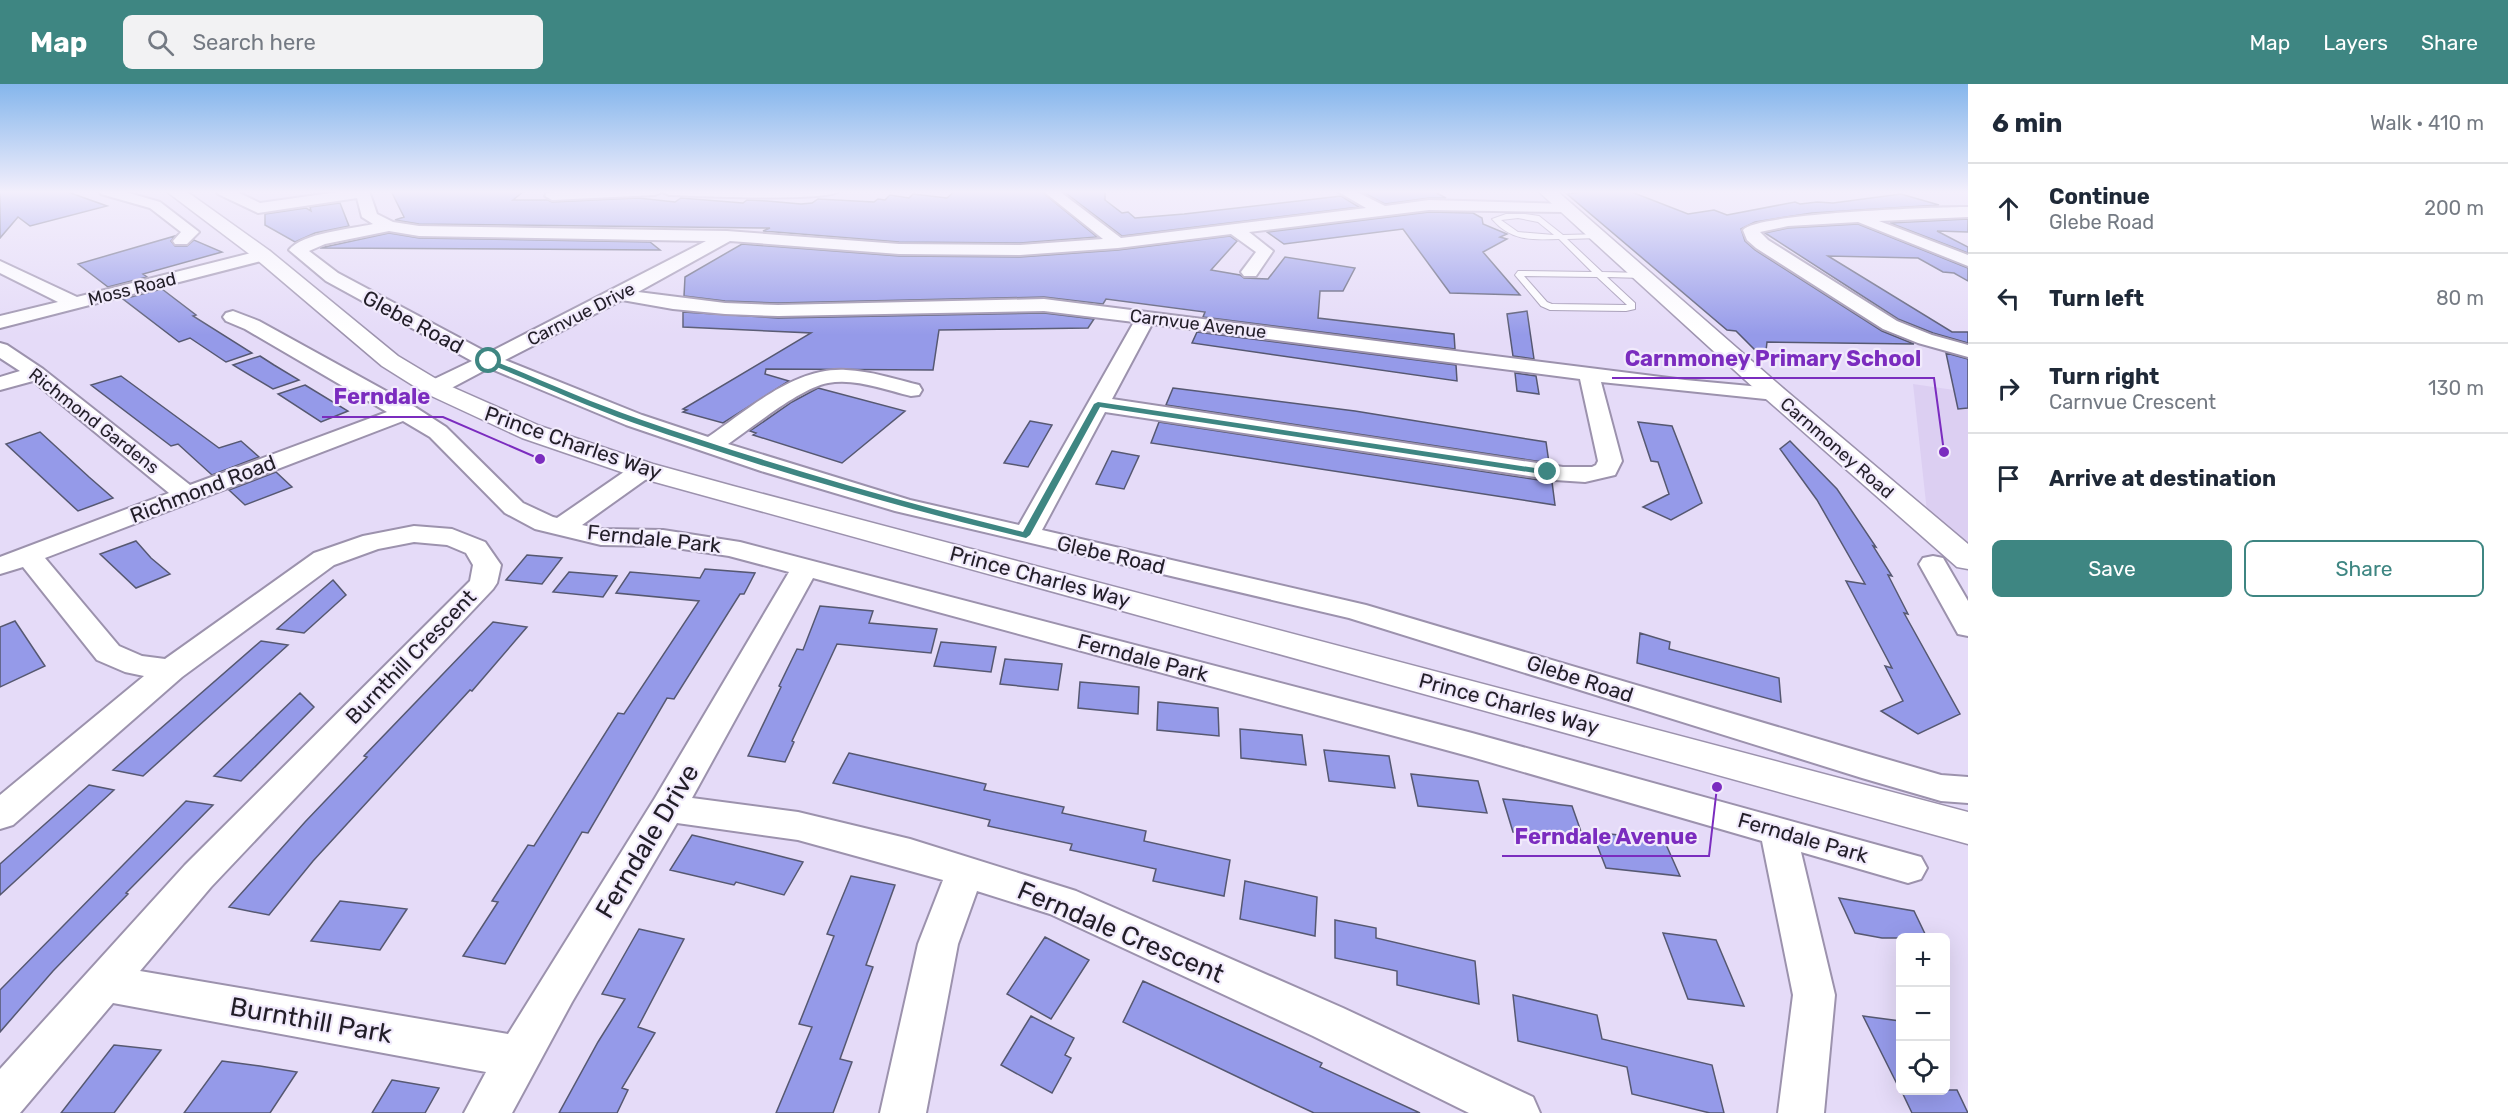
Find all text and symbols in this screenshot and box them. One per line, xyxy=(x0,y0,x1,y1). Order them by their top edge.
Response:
search box xyxy=(123,15,543,69)
text: Map xyxy=(30,26,87,59)
icon: search xyxy=(144,26,177,59)
text: Search here xyxy=(192,29,316,56)
text: Map xyxy=(2249,30,2290,55)
text: Layers xyxy=(2323,30,2388,55)
text: Share xyxy=(2421,30,2478,55)
text: 6 min xyxy=(1992,108,2062,139)
text: Walk · 410 m xyxy=(2370,111,2484,135)
text: Continue xyxy=(2049,183,2150,210)
icon: ahead xyxy=(1992,192,2025,225)
text: 200 m xyxy=(2424,196,2484,220)
text: Glebe Road xyxy=(2049,210,2154,234)
street label: Moss Road xyxy=(86,267,178,311)
street label: Carnvue Drive xyxy=(523,277,639,351)
icon: left xyxy=(1992,282,2025,315)
street label: Glebe Road xyxy=(359,285,468,358)
text: Turn left xyxy=(2049,285,2144,312)
text: 80 m xyxy=(2436,286,2484,310)
street label: Carnvue Avenue xyxy=(1129,305,1267,343)
callout: Carnmoney Primary School xyxy=(1612,338,1934,378)
text: Carnmoney Primary School xyxy=(1625,345,1921,372)
route start xyxy=(475,347,501,373)
street label: Richmond Gardens xyxy=(25,363,163,479)
text: Turn right xyxy=(2049,363,2159,390)
icon: right xyxy=(1992,372,2025,405)
text: 130 m xyxy=(2428,376,2484,400)
callout: Ferndale xyxy=(322,377,443,417)
text: Ferndale xyxy=(334,383,430,410)
text: Carnvue Crescent xyxy=(2049,390,2216,414)
street label: Carnmoney Road xyxy=(1776,393,1898,503)
street label: Prince Charles Way xyxy=(481,400,665,485)
street label: Richmond Road xyxy=(126,449,279,528)
route end xyxy=(1534,458,1560,484)
icon: arrive xyxy=(1992,462,2025,495)
text: Arrive at destination xyxy=(2049,465,2276,492)
street label: Ferndale Park xyxy=(586,519,722,558)
street label: Glebe Road xyxy=(1055,530,1168,579)
street label: Prince Charles Way xyxy=(947,540,1133,613)
button: Save xyxy=(1992,540,2232,597)
button: Share xyxy=(2244,540,2484,597)
street label: Burnthill Crescent xyxy=(340,584,481,729)
street label: Ferndale Park xyxy=(1075,628,1211,687)
street label: Glebe Road xyxy=(1524,650,1636,707)
street label: Prince Charles Way xyxy=(1416,667,1602,740)
street label: Ferndale Drive xyxy=(589,758,706,924)
street label: Ferndale Park xyxy=(1735,807,1871,868)
callout: Ferndale Avenue xyxy=(1502,816,1709,856)
text: Ferndale Avenue xyxy=(1515,823,1697,850)
street label: Ferndale Crescent xyxy=(1013,875,1229,990)
map controls xyxy=(1896,933,1950,1095)
button: + xyxy=(1896,933,1950,987)
button: − xyxy=(1896,987,1950,1041)
street label: Burnthill Park xyxy=(228,991,395,1050)
button: locate xyxy=(1896,1041,1950,1095)

